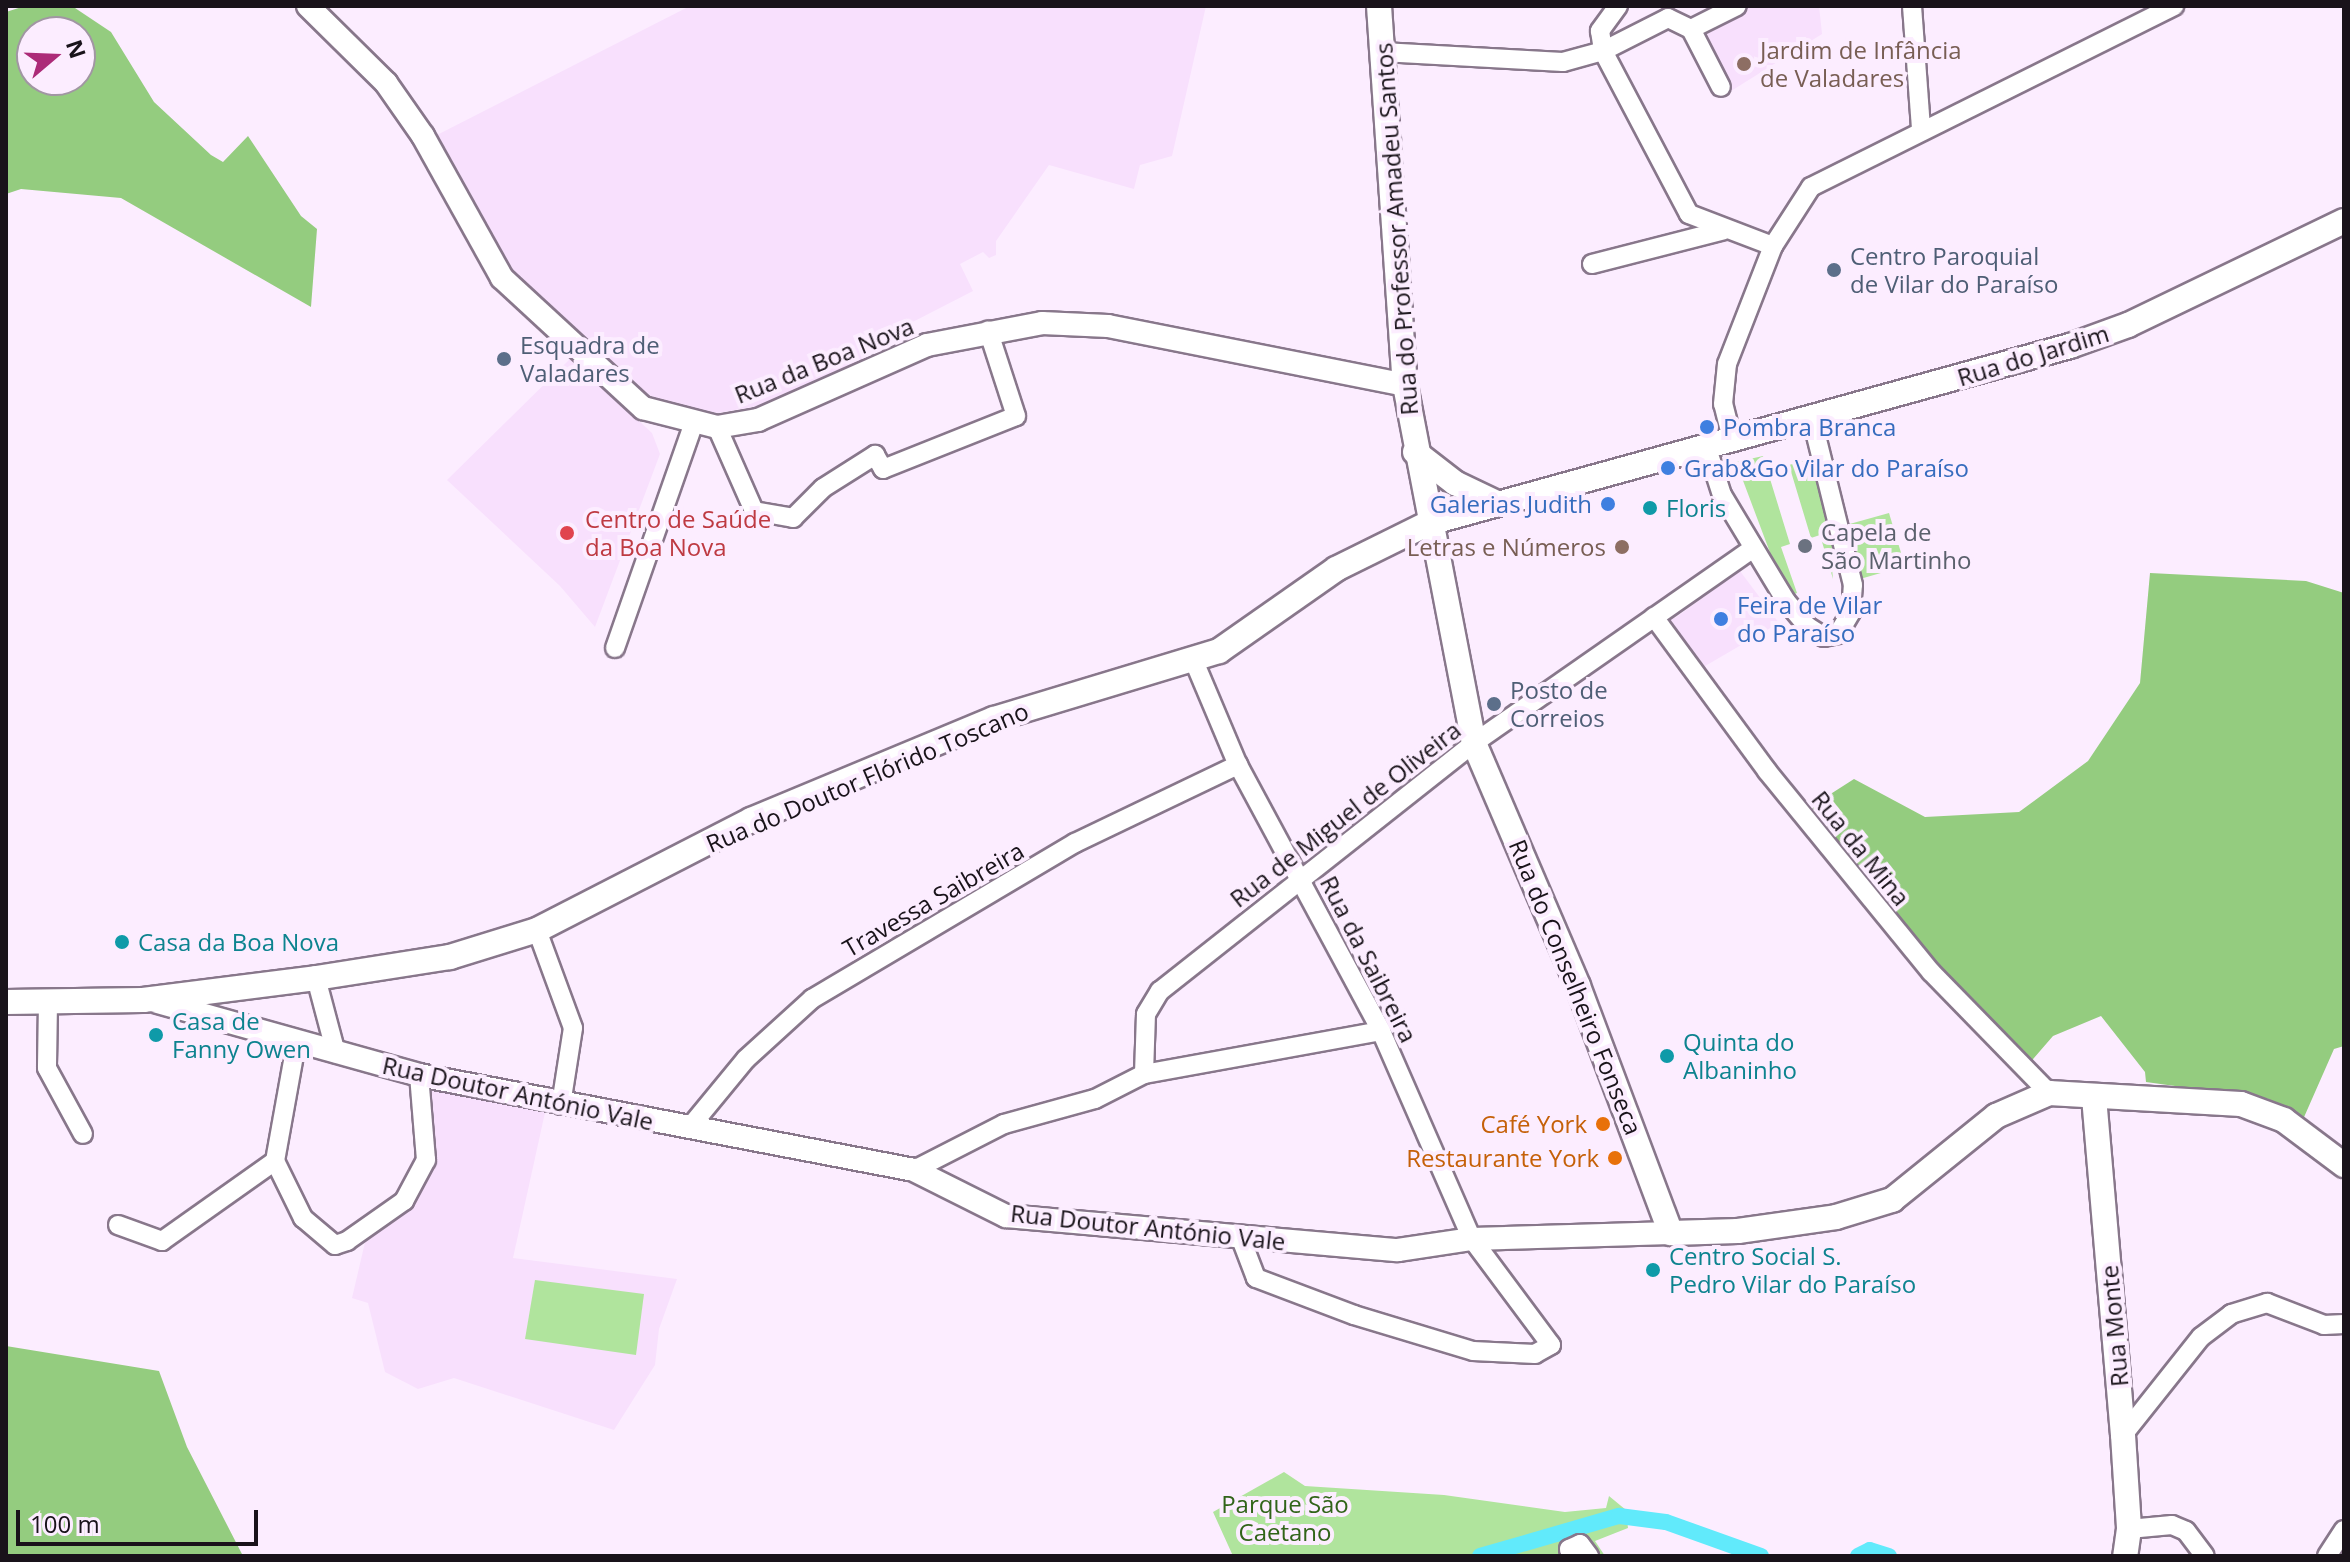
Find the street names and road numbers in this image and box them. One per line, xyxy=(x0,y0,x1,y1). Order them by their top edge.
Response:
street label: Rua do Professor Amadeu Santos xyxy=(1369,42,1423,416)
street label: Rua da Boa Nova xyxy=(730,311,918,409)
street label: Rua do Jardim xyxy=(1954,318,2112,392)
street label: Rua do Doutor Flórido Toscano xyxy=(702,696,1032,858)
street label: Rua de Miguel de Oliveira xyxy=(1224,715,1466,913)
street label: Rua da Mina xyxy=(1806,785,1916,911)
street label: Rua do Conselheiro Fonseca xyxy=(1504,835,1648,1139)
street label: Travessa Saibreira xyxy=(837,836,1029,962)
street label: Rua da Saibreira xyxy=(1315,871,1423,1047)
street label: Rua Doutor António Vale xyxy=(380,1050,656,1136)
street label: Rua Doutor António Vale xyxy=(1009,1198,1287,1256)
street label: Rua Monte xyxy=(2094,1264,2134,1388)

